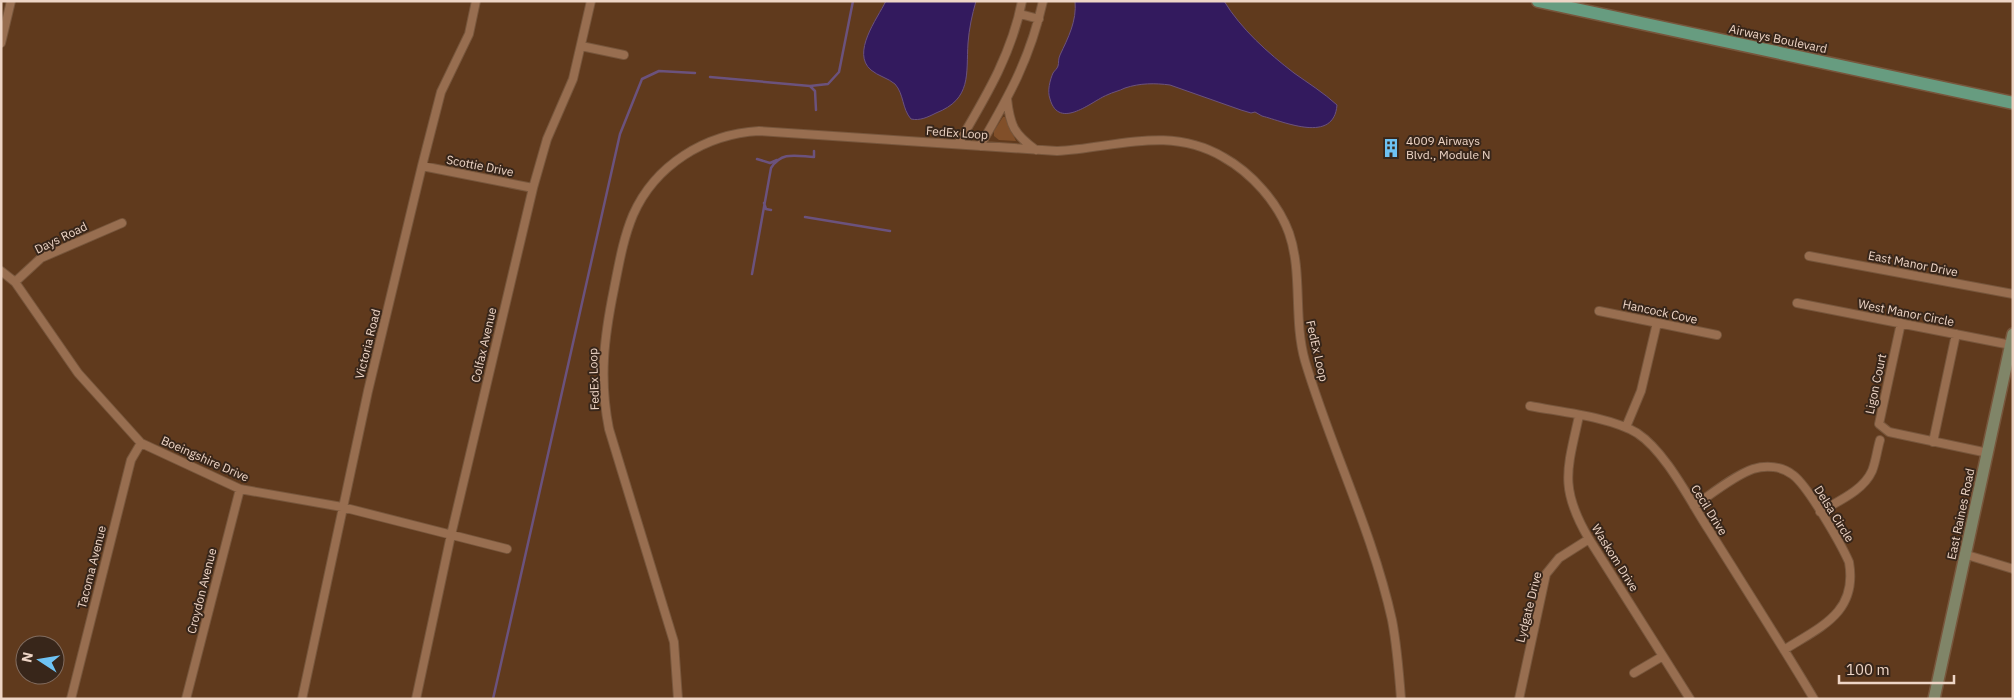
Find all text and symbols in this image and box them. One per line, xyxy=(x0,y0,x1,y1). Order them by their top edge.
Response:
street label: Airways Boulevard xyxy=(1728,21,1829,56)
street label: FedEx Loop xyxy=(926,123,989,142)
place label: 4009 Airways Blvd., Module N xyxy=(1406,133,1491,162)
building icon: 4009 Airways Blvd., Module N xyxy=(1380,137,1402,159)
street label: Scottie Drive xyxy=(445,152,515,179)
street label: Days Road xyxy=(32,218,90,257)
street label: East Manor Drive xyxy=(1867,247,1960,280)
street label: Hancock Cove xyxy=(1621,296,1699,327)
street label: West Manor Circle xyxy=(1857,296,1956,329)
street label: Colfax Avenue xyxy=(468,305,500,384)
street label: Victoria Road xyxy=(352,307,383,380)
street label: FedEx Loop xyxy=(1303,319,1332,383)
street label: FedEx Loop xyxy=(585,348,602,410)
street label: Ligon Court xyxy=(1862,352,1889,415)
street label: Boeingshire Drive xyxy=(159,432,252,485)
street label: East Raines Road xyxy=(1944,467,1978,561)
street label: Cecil Drive xyxy=(1688,482,1731,538)
street label: Delsa Circle xyxy=(1811,483,1858,545)
street label: Waskom Drive xyxy=(1589,521,1642,595)
street label: Tacoma Avenue xyxy=(74,523,109,610)
street label: Croydon Avenue xyxy=(184,546,220,635)
street label: Lydgate Drive xyxy=(1512,569,1545,644)
north arrow xyxy=(15,635,65,685)
text: N xyxy=(17,650,37,664)
scale bar xyxy=(1839,652,1954,684)
text: 100 m xyxy=(1846,660,1890,679)

